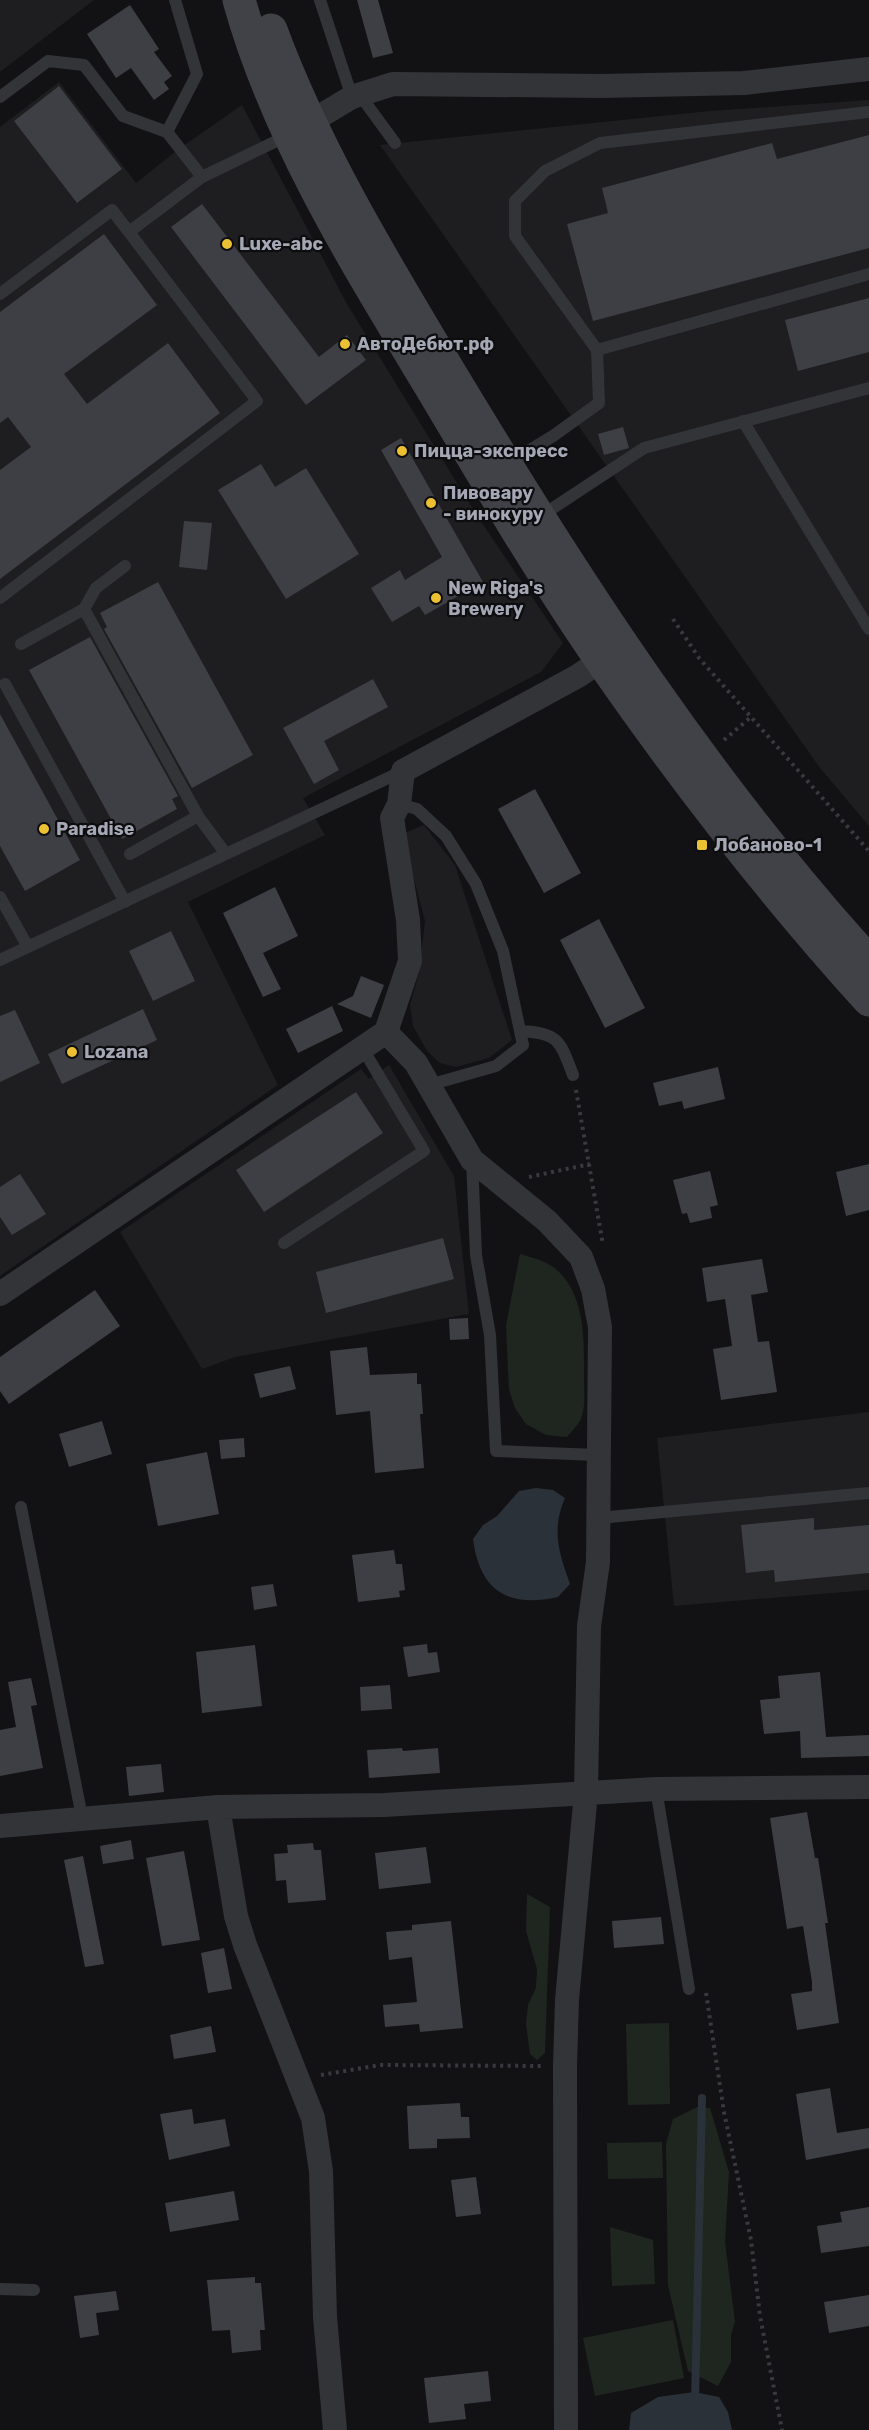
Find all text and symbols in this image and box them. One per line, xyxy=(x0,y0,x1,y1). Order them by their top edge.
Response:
place label: Luxe-abc xyxy=(239,233,324,255)
marker: Luxe-abc xyxy=(220,237,234,251)
place label: АвтоДебют.рф xyxy=(357,333,494,355)
marker: АвтоДебют.рф xyxy=(338,337,352,351)
place label: Пицца-экспресс xyxy=(414,440,569,462)
marker: Пицца-экспресс xyxy=(395,444,409,458)
place label: Пивовару - винокуру xyxy=(443,482,544,525)
marker: Пивовару - винокуру xyxy=(424,496,438,510)
place label: New Riga's Brewery xyxy=(448,577,543,620)
marker: New Riga's Brewery xyxy=(429,591,443,605)
place label: Paradise xyxy=(56,818,135,840)
marker: Paradise xyxy=(37,822,51,836)
place label: Лобаново-1 xyxy=(714,834,822,856)
marker: Лобаново-1 xyxy=(695,838,709,852)
place label: Lozana xyxy=(84,1041,148,1063)
marker: Lozana xyxy=(65,1045,79,1059)

